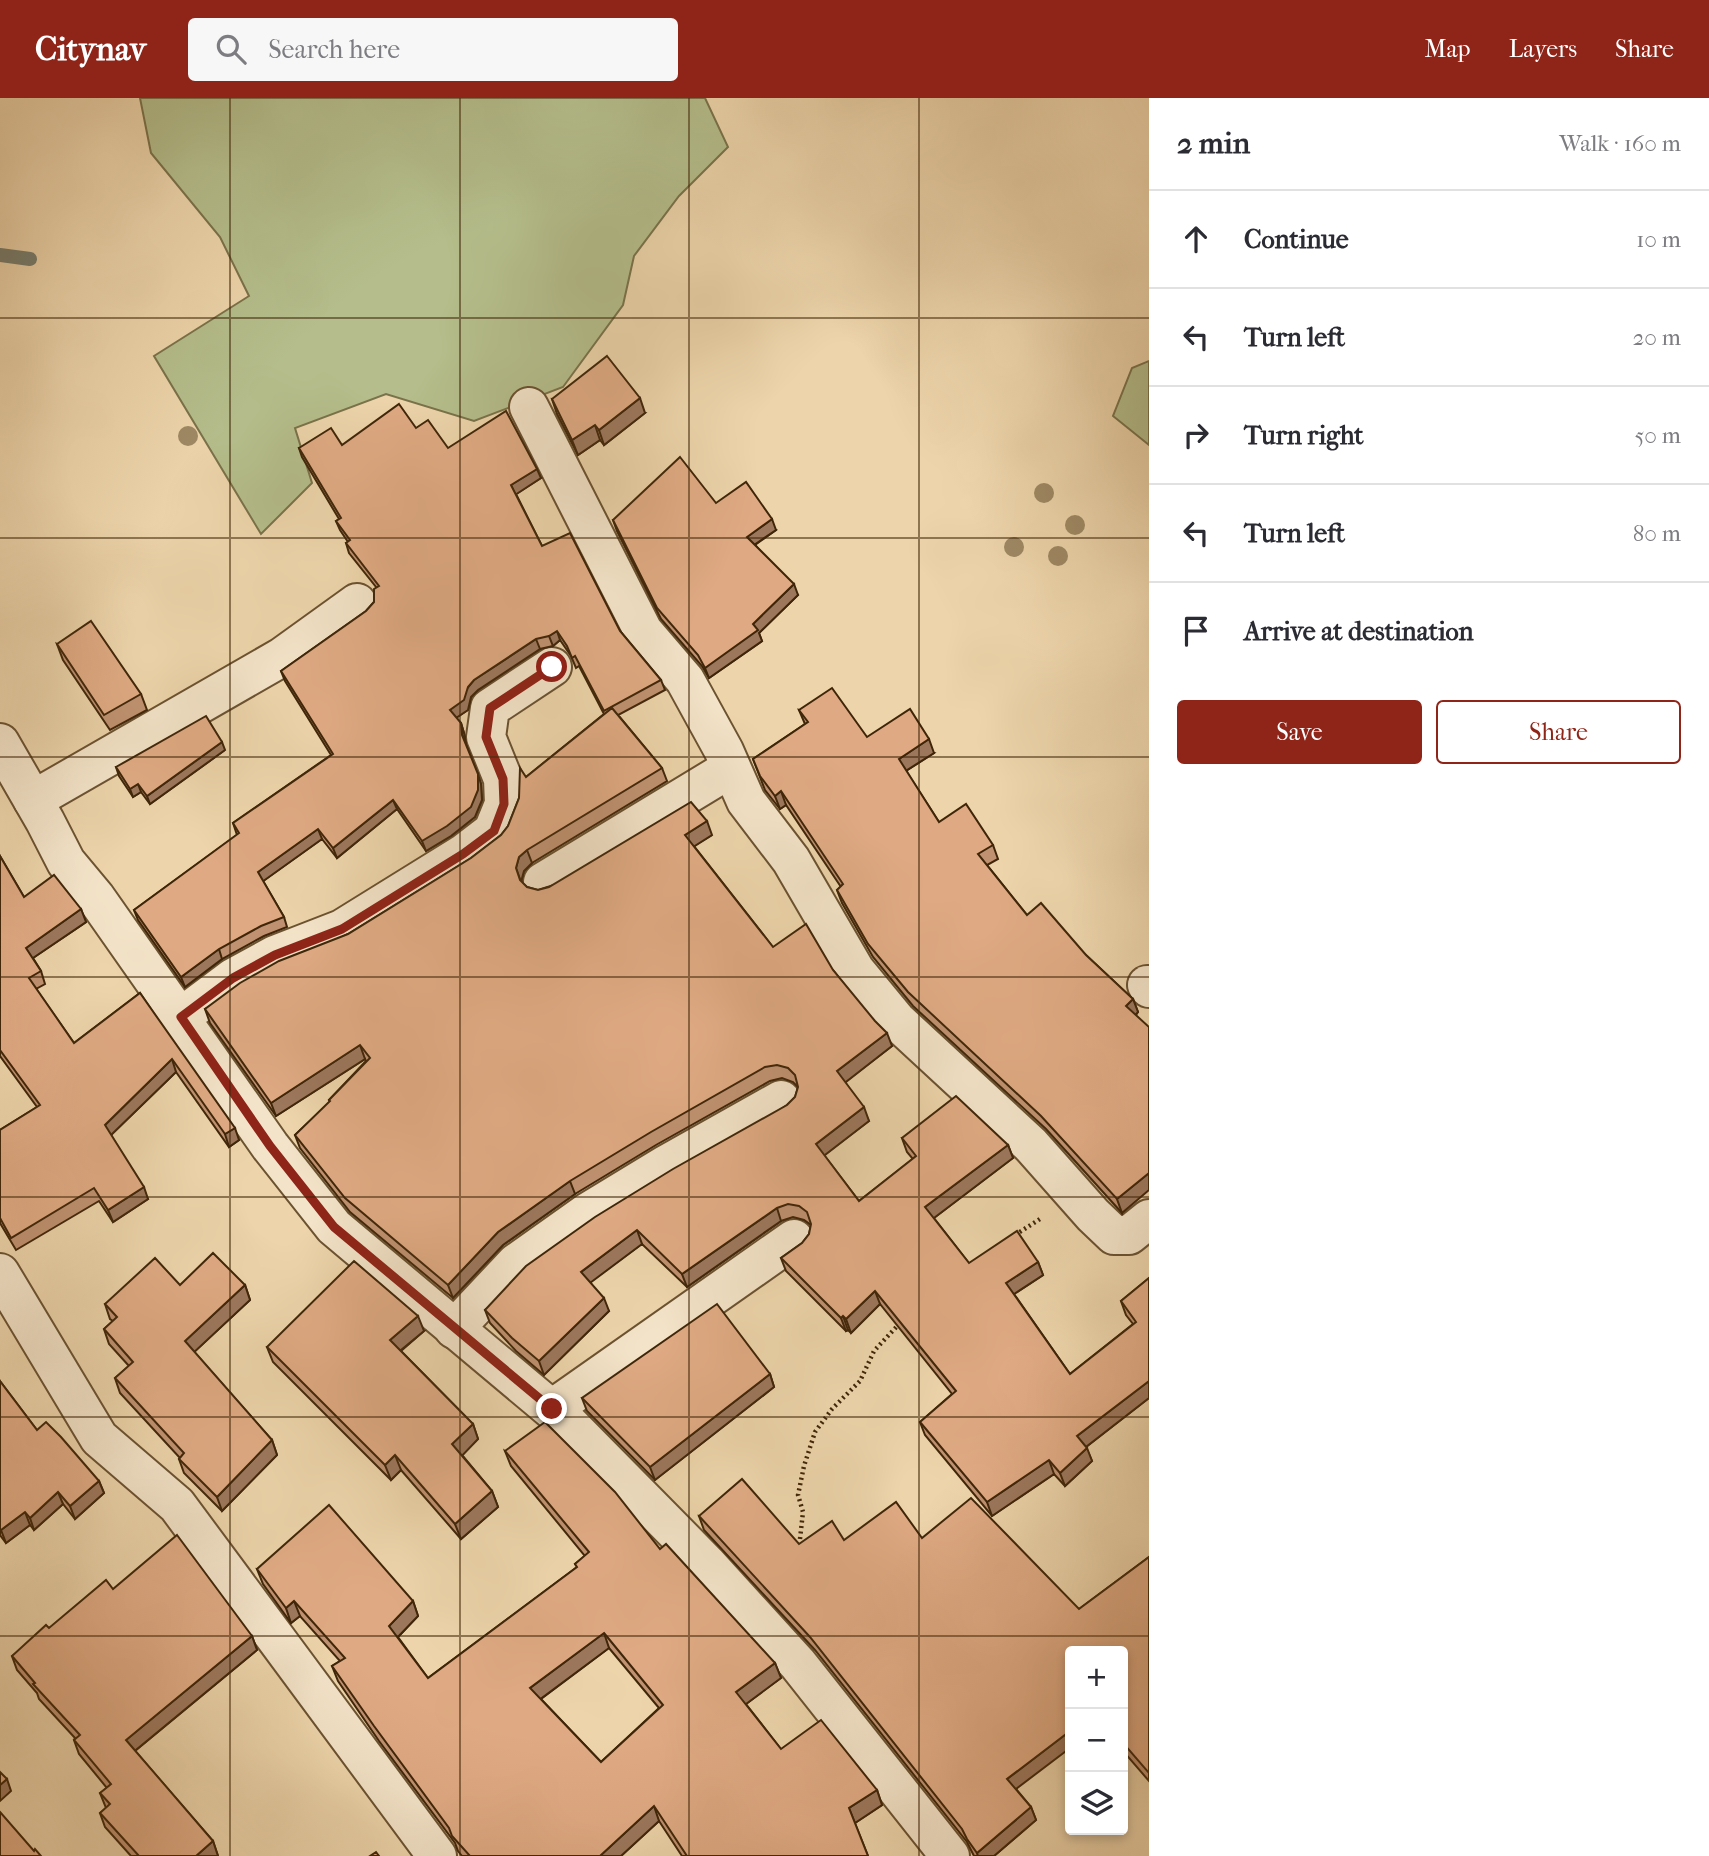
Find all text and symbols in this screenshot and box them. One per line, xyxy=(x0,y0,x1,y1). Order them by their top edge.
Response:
search box xyxy=(188,18,678,81)
text: Citynav xyxy=(35,30,146,69)
icon: search xyxy=(212,30,250,68)
text: Search here xyxy=(268,34,400,65)
text: Map xyxy=(1425,35,1471,63)
text: Layers xyxy=(1509,35,1577,63)
text: Share xyxy=(1615,35,1674,63)
text: 2 min xyxy=(1177,126,1250,161)
text: Walk · 160 m xyxy=(1559,130,1681,157)
icon: ahead xyxy=(1177,220,1215,258)
text: Continue xyxy=(1244,224,1349,255)
text: 10 m xyxy=(1636,226,1681,253)
icon: left xyxy=(1177,318,1215,356)
text: Turn left xyxy=(1244,322,1345,353)
text: 20 m xyxy=(1632,324,1681,351)
icon: right xyxy=(1177,416,1215,454)
text: Turn right xyxy=(1244,420,1364,451)
text: 50 m xyxy=(1634,422,1681,449)
icon: left xyxy=(1177,514,1215,552)
text: Turn left xyxy=(1244,518,1345,549)
text: 80 m xyxy=(1633,520,1681,547)
icon: arrive xyxy=(1177,612,1215,650)
text: Arrive at destination xyxy=(1244,616,1474,647)
route start xyxy=(536,651,567,682)
button: Save xyxy=(1177,700,1422,764)
button: Share xyxy=(1436,700,1681,764)
route end xyxy=(536,1393,567,1424)
map controls xyxy=(1065,1646,1128,1835)
button: + xyxy=(1065,1646,1128,1709)
button: − xyxy=(1065,1709,1128,1772)
button: layers xyxy=(1065,1772,1128,1835)

